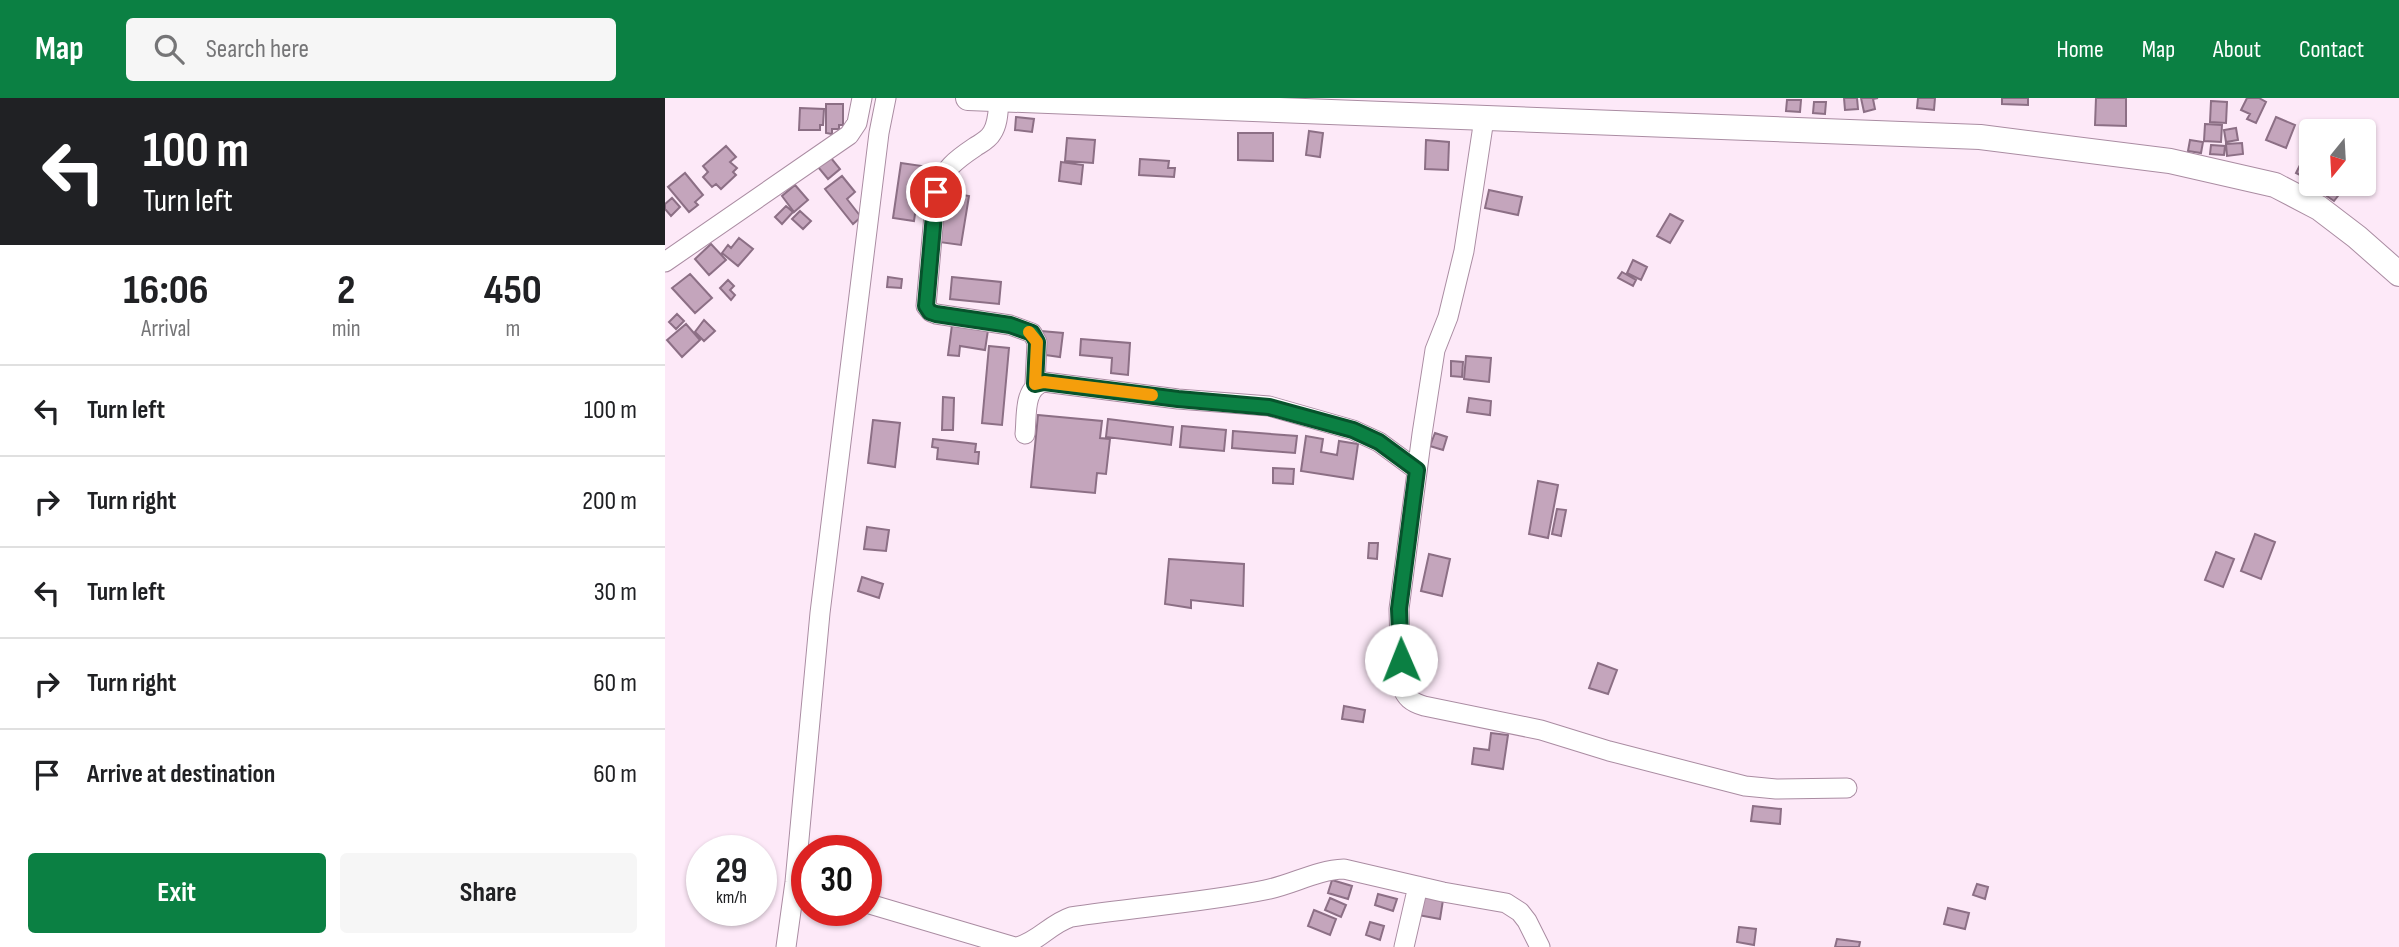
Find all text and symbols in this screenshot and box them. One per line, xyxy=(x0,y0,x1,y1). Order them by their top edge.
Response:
search box xyxy=(126,18,616,81)
text: Map xyxy=(35,29,84,69)
icon: search xyxy=(150,30,188,68)
text: Search here xyxy=(206,34,309,65)
text: Home xyxy=(2056,35,2104,64)
text: Map xyxy=(2142,35,2175,64)
text: About xyxy=(2213,35,2261,64)
text: Contact xyxy=(2299,35,2364,64)
north arrow xyxy=(2299,119,2377,196)
map controls xyxy=(2299,119,2376,196)
text: 100 m xyxy=(143,122,249,181)
icon: left xyxy=(28,126,119,217)
pin xyxy=(906,162,966,222)
icon: arrive xyxy=(917,173,955,211)
text: Turn left xyxy=(143,182,233,221)
text: 16:06 xyxy=(123,265,209,316)
text: 2 xyxy=(337,265,355,316)
text: 450 xyxy=(484,265,542,316)
text: Arrival xyxy=(141,315,191,343)
text: min xyxy=(332,315,361,343)
text: m xyxy=(505,315,520,343)
icon: left xyxy=(28,392,66,430)
text: Turn left xyxy=(87,395,165,426)
text: 100 m xyxy=(584,395,637,426)
icon: right xyxy=(28,483,66,521)
text: Turn right xyxy=(87,486,176,517)
text: 200 m xyxy=(582,486,637,517)
icon: left xyxy=(28,574,66,612)
text: Turn left xyxy=(87,577,165,608)
text: 30 m xyxy=(594,577,637,608)
position arrow xyxy=(1364,623,1438,697)
icon: right xyxy=(28,665,66,703)
text: Turn right xyxy=(87,668,176,699)
text: 60 m xyxy=(593,668,637,699)
icon: arrive xyxy=(28,756,66,794)
text: Arrive at destination xyxy=(87,759,275,790)
text: 60 m xyxy=(593,759,637,790)
speed limit sign: 30 xyxy=(791,835,882,926)
text: 29 xyxy=(716,850,747,893)
button: Exit xyxy=(28,853,326,933)
button: Share xyxy=(340,853,637,933)
text: km/h xyxy=(716,887,747,908)

